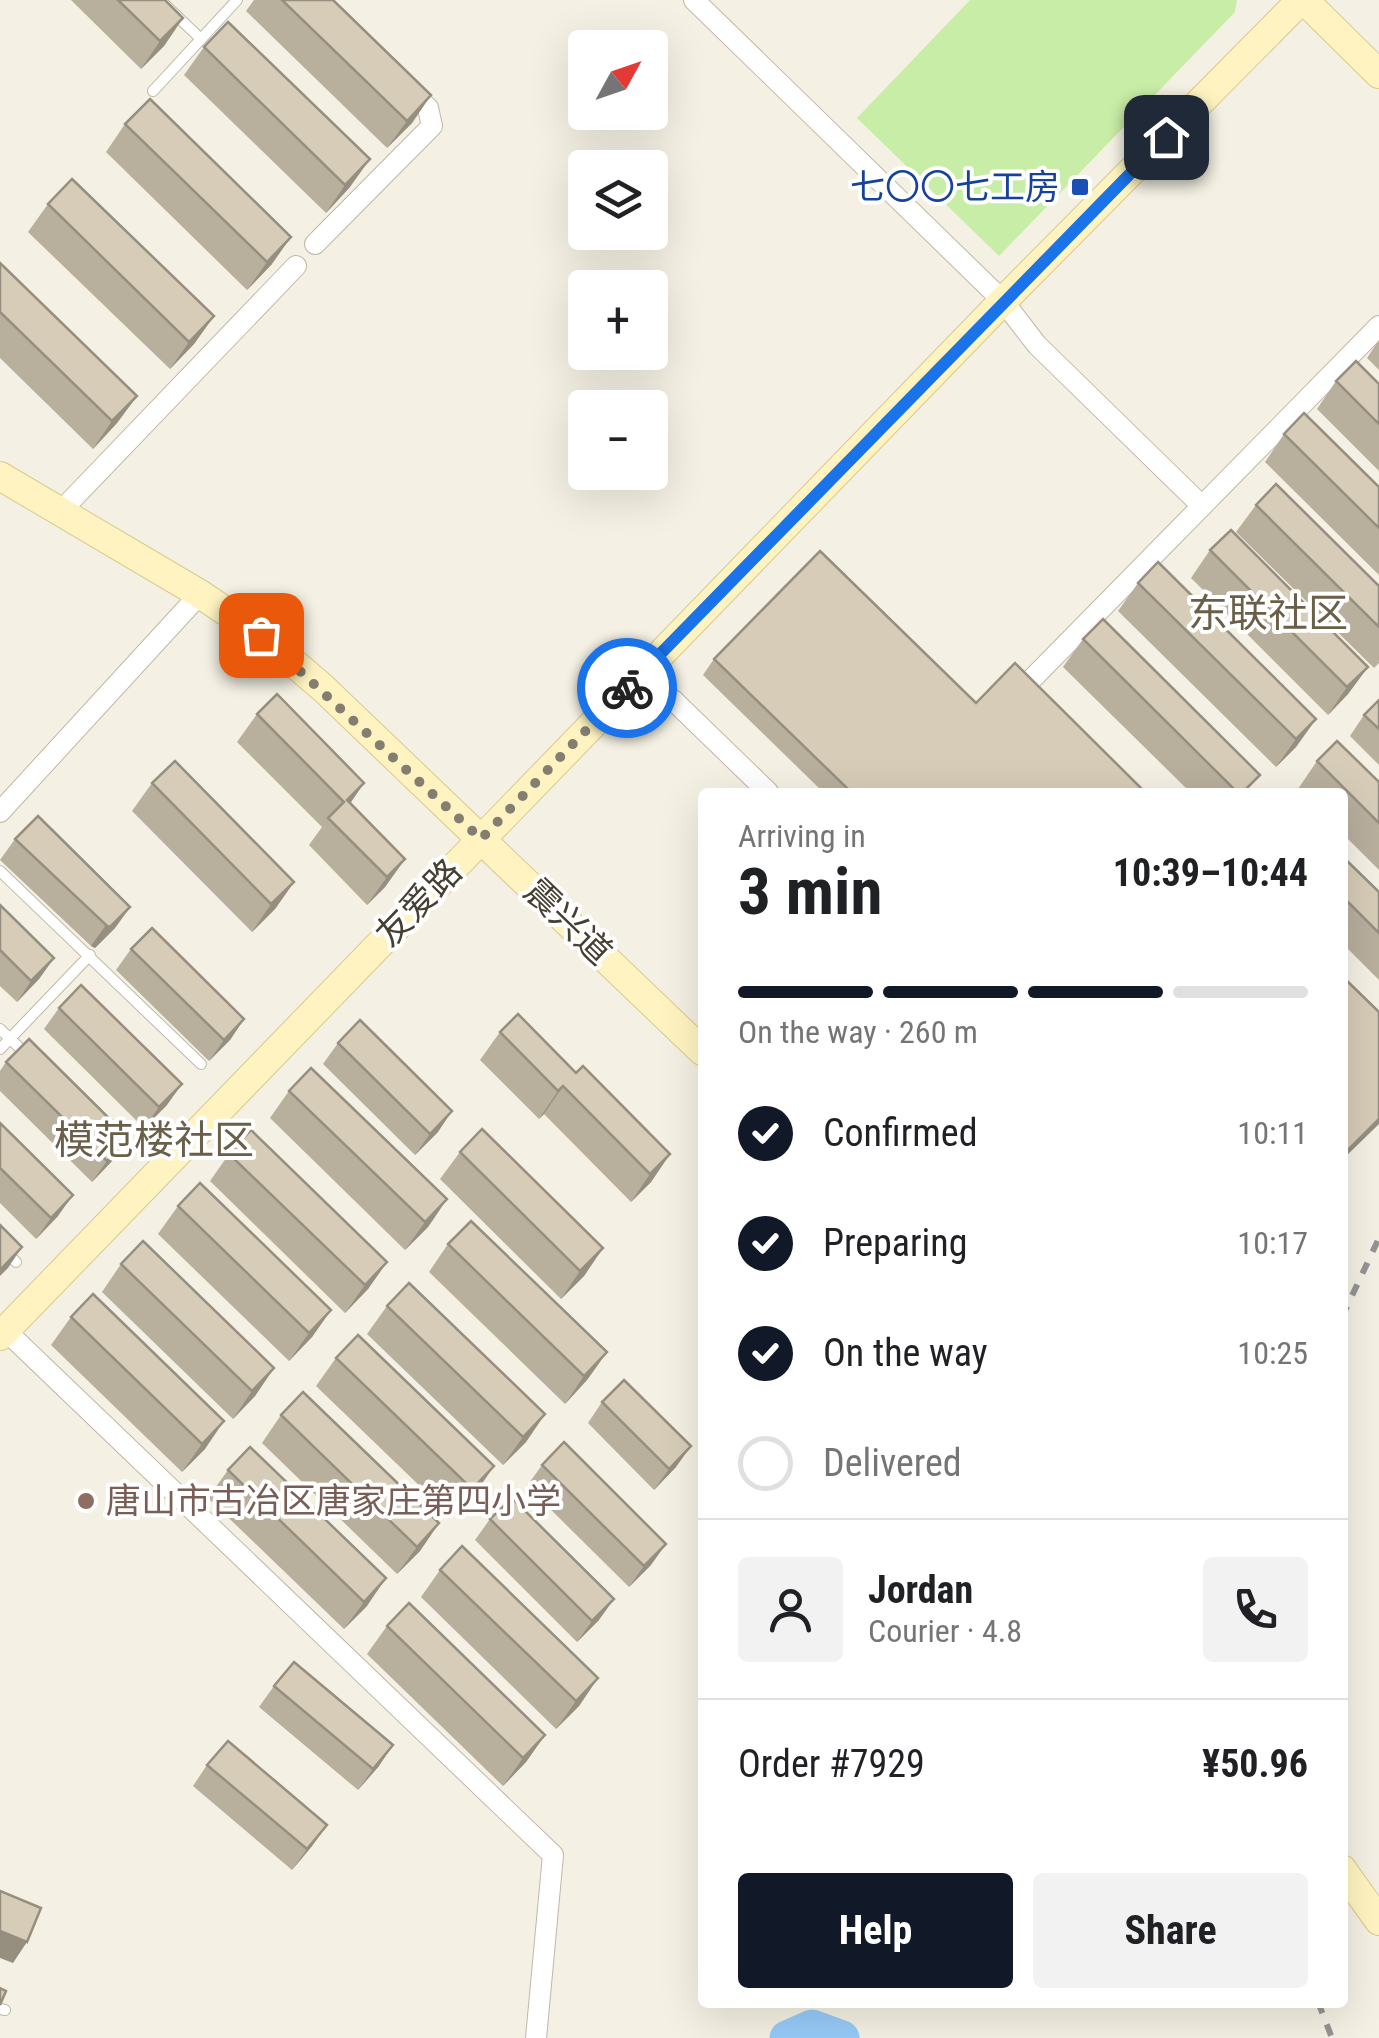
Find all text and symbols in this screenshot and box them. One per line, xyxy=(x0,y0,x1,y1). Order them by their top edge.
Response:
north arrow xyxy=(568,30,668,130)
map controls xyxy=(568,30,668,490)
pin xyxy=(1124,95,1209,180)
icon: home xyxy=(1139,110,1194,165)
button: layers xyxy=(568,150,668,250)
place label: 七〇〇七工房 xyxy=(850,167,1060,208)
marker: 七〇〇七工房 xyxy=(1069,176,1091,198)
button: + xyxy=(568,270,668,370)
button: − xyxy=(568,390,668,490)
district label: 东联社区 xyxy=(1188,590,1348,637)
pin xyxy=(219,593,304,678)
icon: bag xyxy=(234,608,289,663)
courier xyxy=(577,638,677,738)
icon: bike xyxy=(600,661,655,716)
text: Arriving in xyxy=(738,817,866,855)
street label: 友爱路 xyxy=(368,851,470,955)
text: 10:39–10:44 xyxy=(1113,851,1308,895)
text: 3 min xyxy=(738,854,882,930)
street label: 震兴道 xyxy=(516,871,620,973)
text: On the way · 260 m xyxy=(738,1013,978,1051)
icon: check xyxy=(738,1106,793,1161)
text: Confirmed xyxy=(823,1111,978,1155)
text: 10:11 xyxy=(1237,1114,1308,1152)
district label: 模范楼社区 xyxy=(54,1117,254,1164)
icon: check xyxy=(738,1216,793,1271)
text: Preparing xyxy=(823,1221,968,1265)
text: 10:17 xyxy=(1237,1224,1308,1262)
icon: check xyxy=(738,1326,793,1381)
text: On the way xyxy=(823,1331,988,1375)
text: 10:25 xyxy=(1237,1334,1308,1372)
text: Delivered xyxy=(823,1441,962,1485)
place label: 唐山市古冶区唐家庄第四小学 xyxy=(106,1481,561,1522)
marker: 唐山市古冶区唐家庄第四小学 xyxy=(75,1490,97,1512)
button: person xyxy=(738,1557,843,1662)
button: phone xyxy=(1203,1557,1308,1662)
text: Jordan xyxy=(868,1568,973,1612)
text: Courier · 4.8 xyxy=(868,1612,1022,1650)
text: Order #7929 xyxy=(738,1742,925,1786)
text: ¥50.96 xyxy=(1202,1742,1308,1786)
button: Help xyxy=(738,1873,1013,1988)
button: Share xyxy=(1033,1873,1308,1988)

